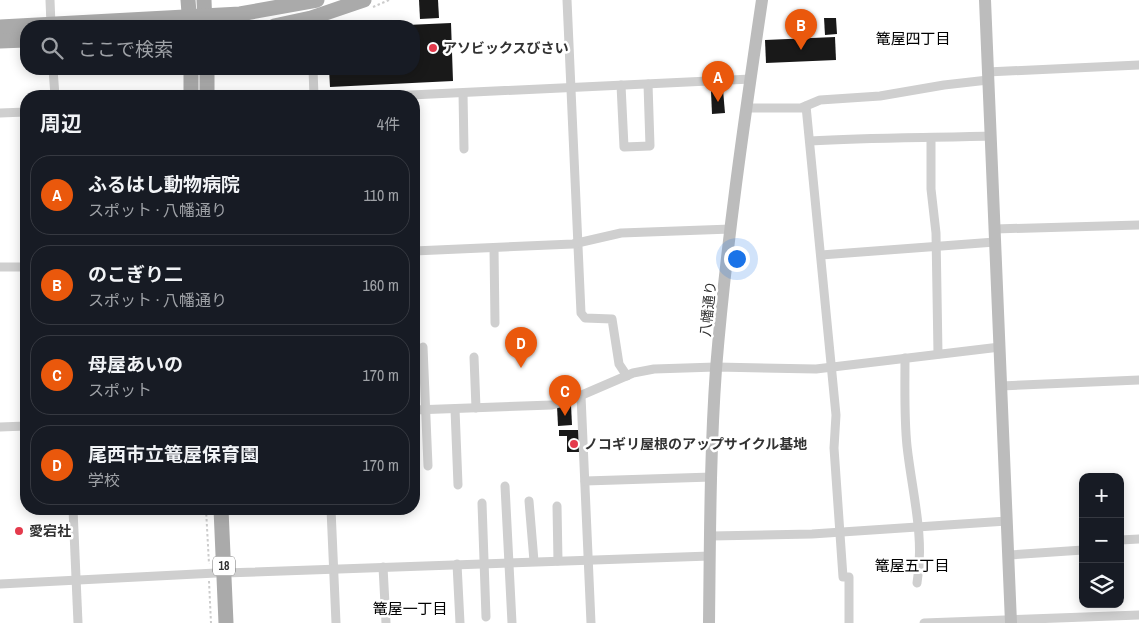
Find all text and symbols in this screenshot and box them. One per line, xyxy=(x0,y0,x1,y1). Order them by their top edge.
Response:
pin: B xyxy=(785,9,817,50)
search box xyxy=(20,20,420,75)
district label: 篭屋四丁目 xyxy=(875,28,951,49)
icon: search xyxy=(38,34,66,62)
text: ここで検索 xyxy=(78,36,173,62)
place label: アソビックスびさい xyxy=(443,39,569,57)
marker: アソビックスびさい xyxy=(427,42,439,54)
pin: A xyxy=(702,61,734,102)
text: 周辺 xyxy=(40,109,82,138)
text: 4件 xyxy=(377,113,400,135)
text: ふるはし動物病院 xyxy=(88,171,240,197)
text: A xyxy=(52,184,62,206)
text: 110 m xyxy=(363,184,399,206)
text: スポット · 八幡通り xyxy=(88,199,227,221)
your location xyxy=(724,246,750,272)
text: のこぎり二 xyxy=(88,261,183,287)
text: B xyxy=(52,274,62,296)
text: 160 m xyxy=(363,274,399,296)
street label: 八幡通り xyxy=(696,280,720,338)
text: スポット · 八幡通り xyxy=(88,289,227,311)
pin: D xyxy=(505,327,537,368)
text: 母屋あいの xyxy=(88,351,183,377)
text: C xyxy=(52,364,62,386)
text: 170 m xyxy=(363,364,399,386)
pin: C xyxy=(549,375,581,416)
text: スポット xyxy=(88,379,152,401)
place label: ノコギリ屋根のアップサイクル基地 xyxy=(584,435,807,453)
marker: ノコギリ屋根のアップサイクル基地 xyxy=(568,438,580,450)
text: 尾西市立篭屋保育園 xyxy=(88,441,259,467)
text: D xyxy=(52,454,62,476)
text: 170 m xyxy=(363,454,399,476)
text: 学校 xyxy=(88,469,120,491)
map controls xyxy=(1079,473,1124,608)
button: + xyxy=(1079,473,1124,518)
button: − xyxy=(1079,518,1124,563)
place label: 愛宕社 xyxy=(29,522,71,540)
marker: 愛宕社 xyxy=(13,525,25,537)
district label: 篭屋五丁目 xyxy=(874,555,950,576)
road number: 18 xyxy=(213,556,235,576)
button: layers xyxy=(1079,563,1124,608)
district label: 篭屋一丁目 xyxy=(372,598,448,619)

